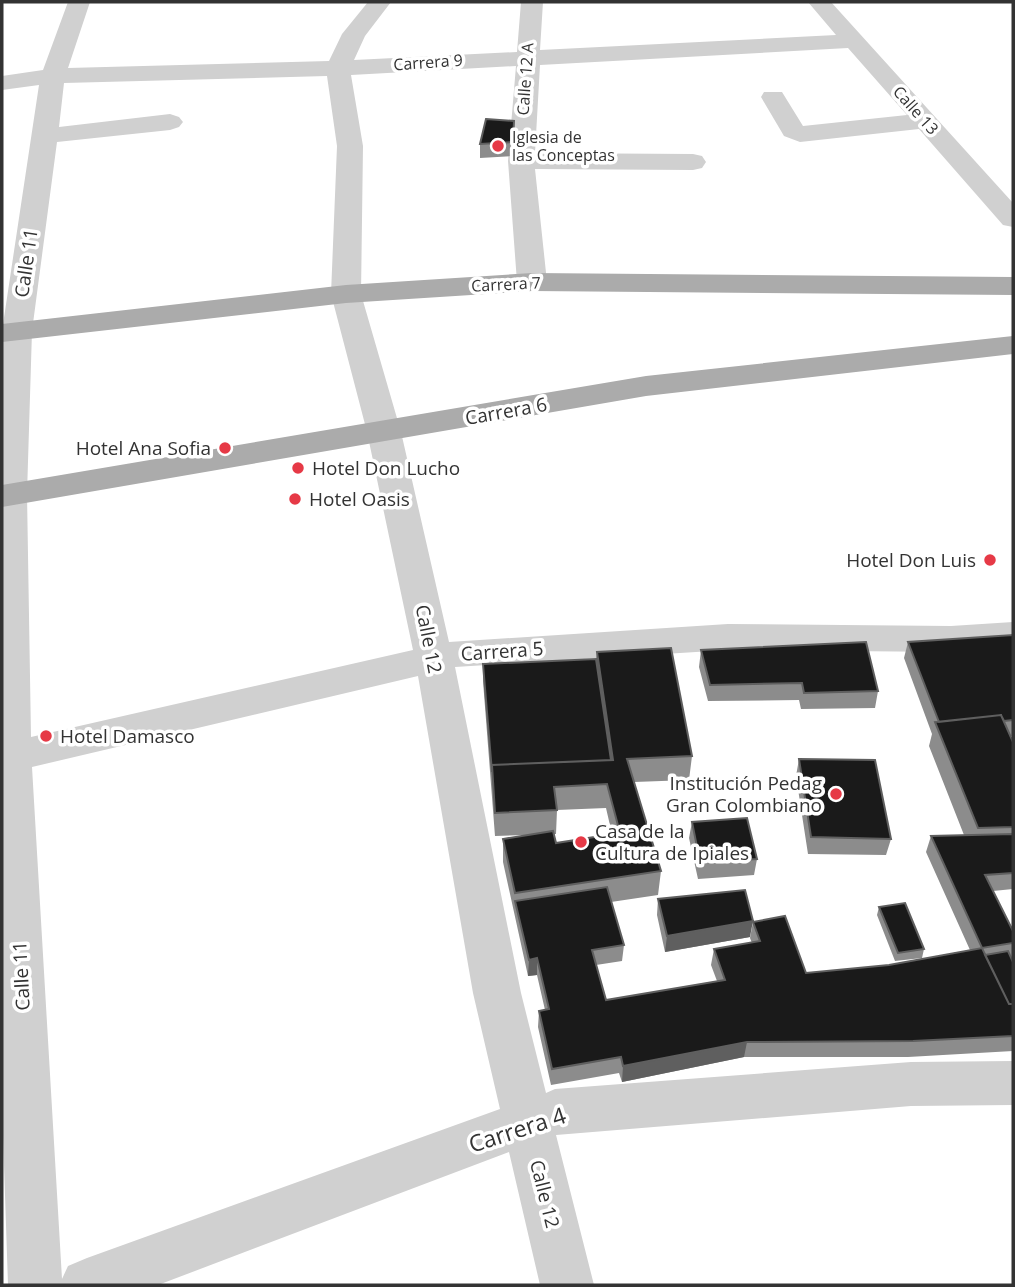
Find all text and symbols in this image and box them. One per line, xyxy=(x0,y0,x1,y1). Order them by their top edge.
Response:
street label: Calle 12 A xyxy=(511,41,539,116)
street label: Carrera 9 xyxy=(392,49,464,75)
street label: Calle 13 xyxy=(888,81,944,139)
place label: Iglesia de las Conceptas xyxy=(512,126,615,166)
marker: Iglesia de las Conceptas xyxy=(490,138,506,154)
street label: Calle 11 xyxy=(8,227,44,299)
street label: Carrera 7 xyxy=(471,271,541,297)
street label: Carrera 6 xyxy=(463,391,549,431)
place label: Hotel Ana Sofia xyxy=(76,435,211,461)
marker: Hotel Ana Sofia xyxy=(217,440,233,456)
place label: Hotel Don Lucho xyxy=(312,455,460,481)
marker: Hotel Don Lucho xyxy=(290,460,306,476)
place label: Hotel Oasis xyxy=(309,486,410,512)
marker: Hotel Oasis xyxy=(287,491,303,507)
place label: Hotel Don Luis xyxy=(846,547,976,573)
marker: Hotel Don Luis xyxy=(982,552,998,568)
street label: Calle 12 xyxy=(410,602,448,676)
street label: Carrera 5 xyxy=(460,635,544,667)
place label: Hotel Damasco xyxy=(60,723,195,749)
marker: Hotel Damasco xyxy=(38,728,54,744)
place label: Institución Pedag Gran Colombiano xyxy=(666,770,822,818)
marker: Institución Pedag Gran Colombiano xyxy=(828,786,844,802)
place label: Casa de la Cultura de Ipiales xyxy=(595,818,749,866)
marker: Casa de la Cultura de Ipiales xyxy=(573,834,589,850)
street label: Calle 11 xyxy=(6,941,36,1011)
street label: Carrera 4 xyxy=(464,1098,570,1160)
street label: Calle 12 xyxy=(524,1157,566,1231)

